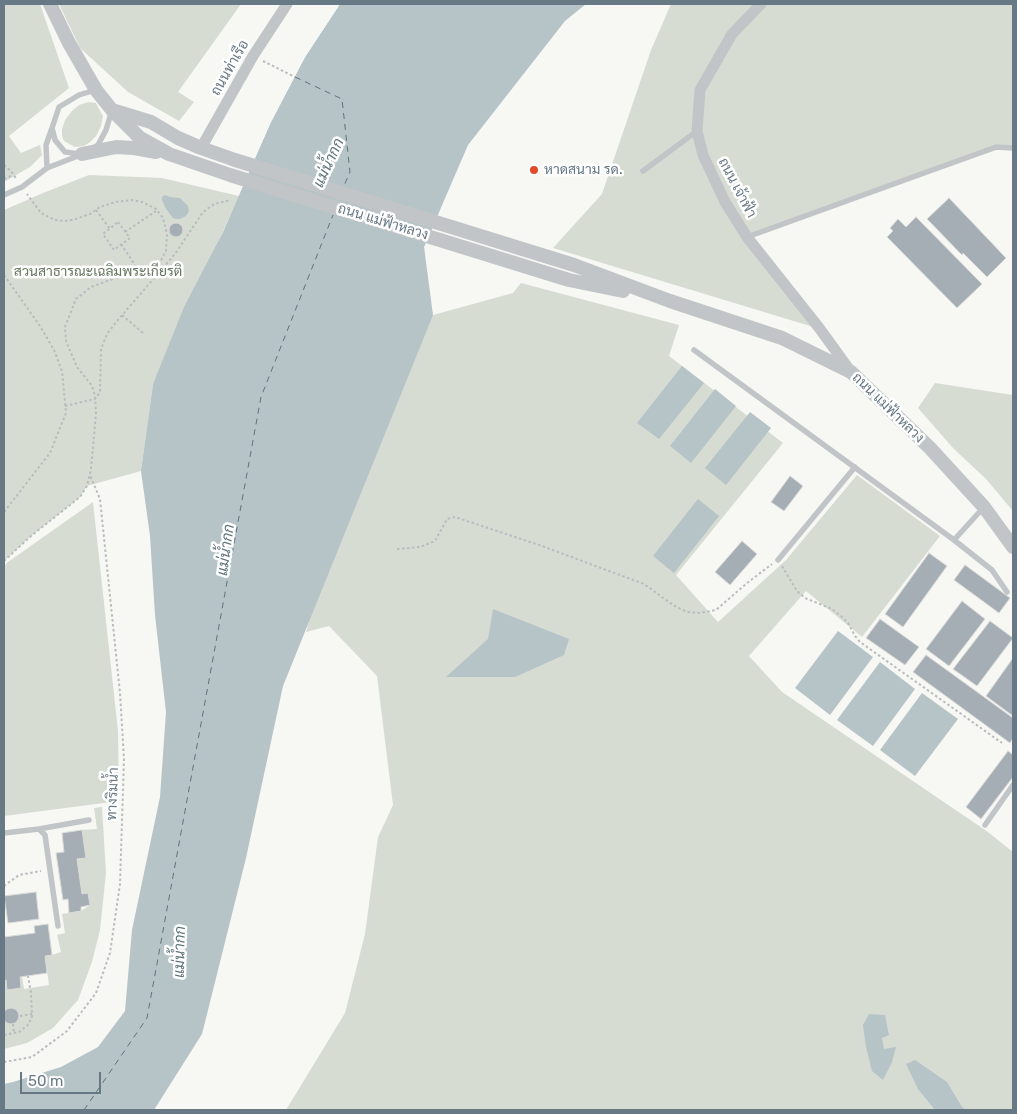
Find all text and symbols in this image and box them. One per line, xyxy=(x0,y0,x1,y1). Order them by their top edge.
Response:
street label: ถนนท่าเรือ xyxy=(207,37,253,99)
water label: แม่น้ำกก xyxy=(310,136,348,190)
street label: ถนน เจ้าฟ้า xyxy=(714,155,760,221)
place label: หาดสนาม รด. xyxy=(544,162,622,178)
marker: หาดสนาม รด. xyxy=(528,164,540,176)
street label: ถนน แม่ฟ้าหลวง xyxy=(336,200,430,244)
park label: สวนสาธารณะเฉลิมพระเกียรติ xyxy=(14,264,182,280)
street label: ถนน แม่ฟ้าหลวง xyxy=(849,369,927,447)
water label: แม่น้ำกก xyxy=(213,523,239,577)
street label: ทางริมน้ำ xyxy=(104,767,122,821)
water label: แม่น้ำกก xyxy=(171,926,189,978)
scale bar xyxy=(22,1062,104,1094)
text: 50 m xyxy=(28,1072,63,1090)

